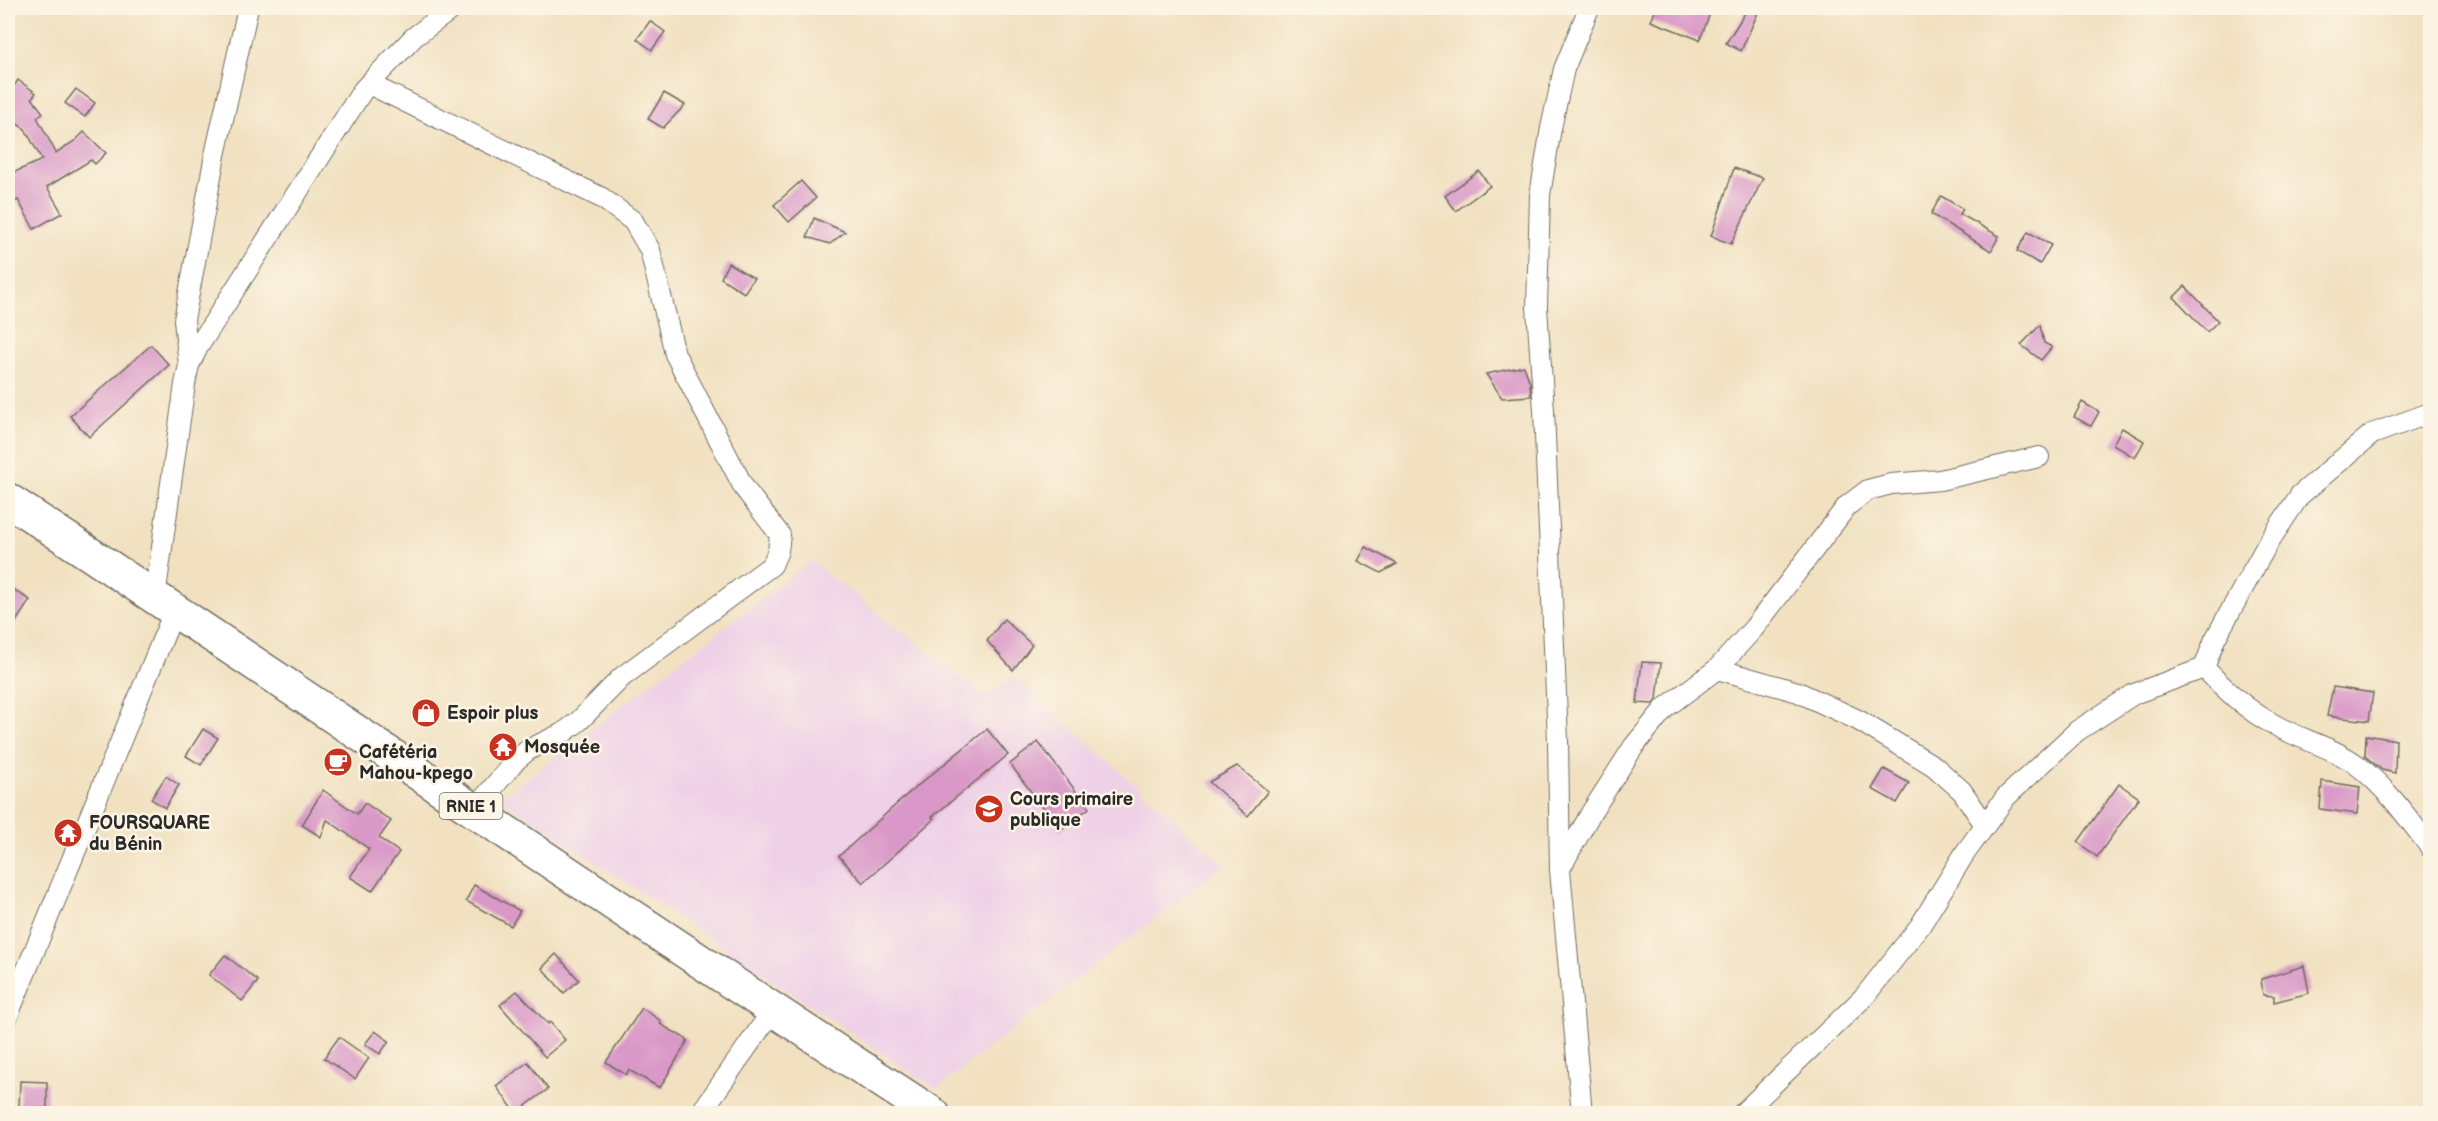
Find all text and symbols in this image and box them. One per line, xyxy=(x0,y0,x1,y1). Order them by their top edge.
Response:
shop icon: Espoir plus xyxy=(410,697,442,729)
place label: Espoir plus xyxy=(447,703,539,724)
temple icon: Mosquée xyxy=(487,731,519,763)
place label: Mosquée xyxy=(524,737,600,758)
place label: Cafétéria Mahou-kpego xyxy=(359,742,473,784)
cafe icon: Cafétéria Mahou-kpego xyxy=(322,746,354,778)
place label: Cours primaire publique xyxy=(1010,789,1133,831)
road number: RNIE 1 xyxy=(440,793,502,819)
school or university icon: Cours primaire publique xyxy=(973,793,1005,825)
place label: FOURSQUARE du Bénin xyxy=(89,813,210,855)
temple icon: FOURSQUARE du Bénin xyxy=(52,817,84,849)

